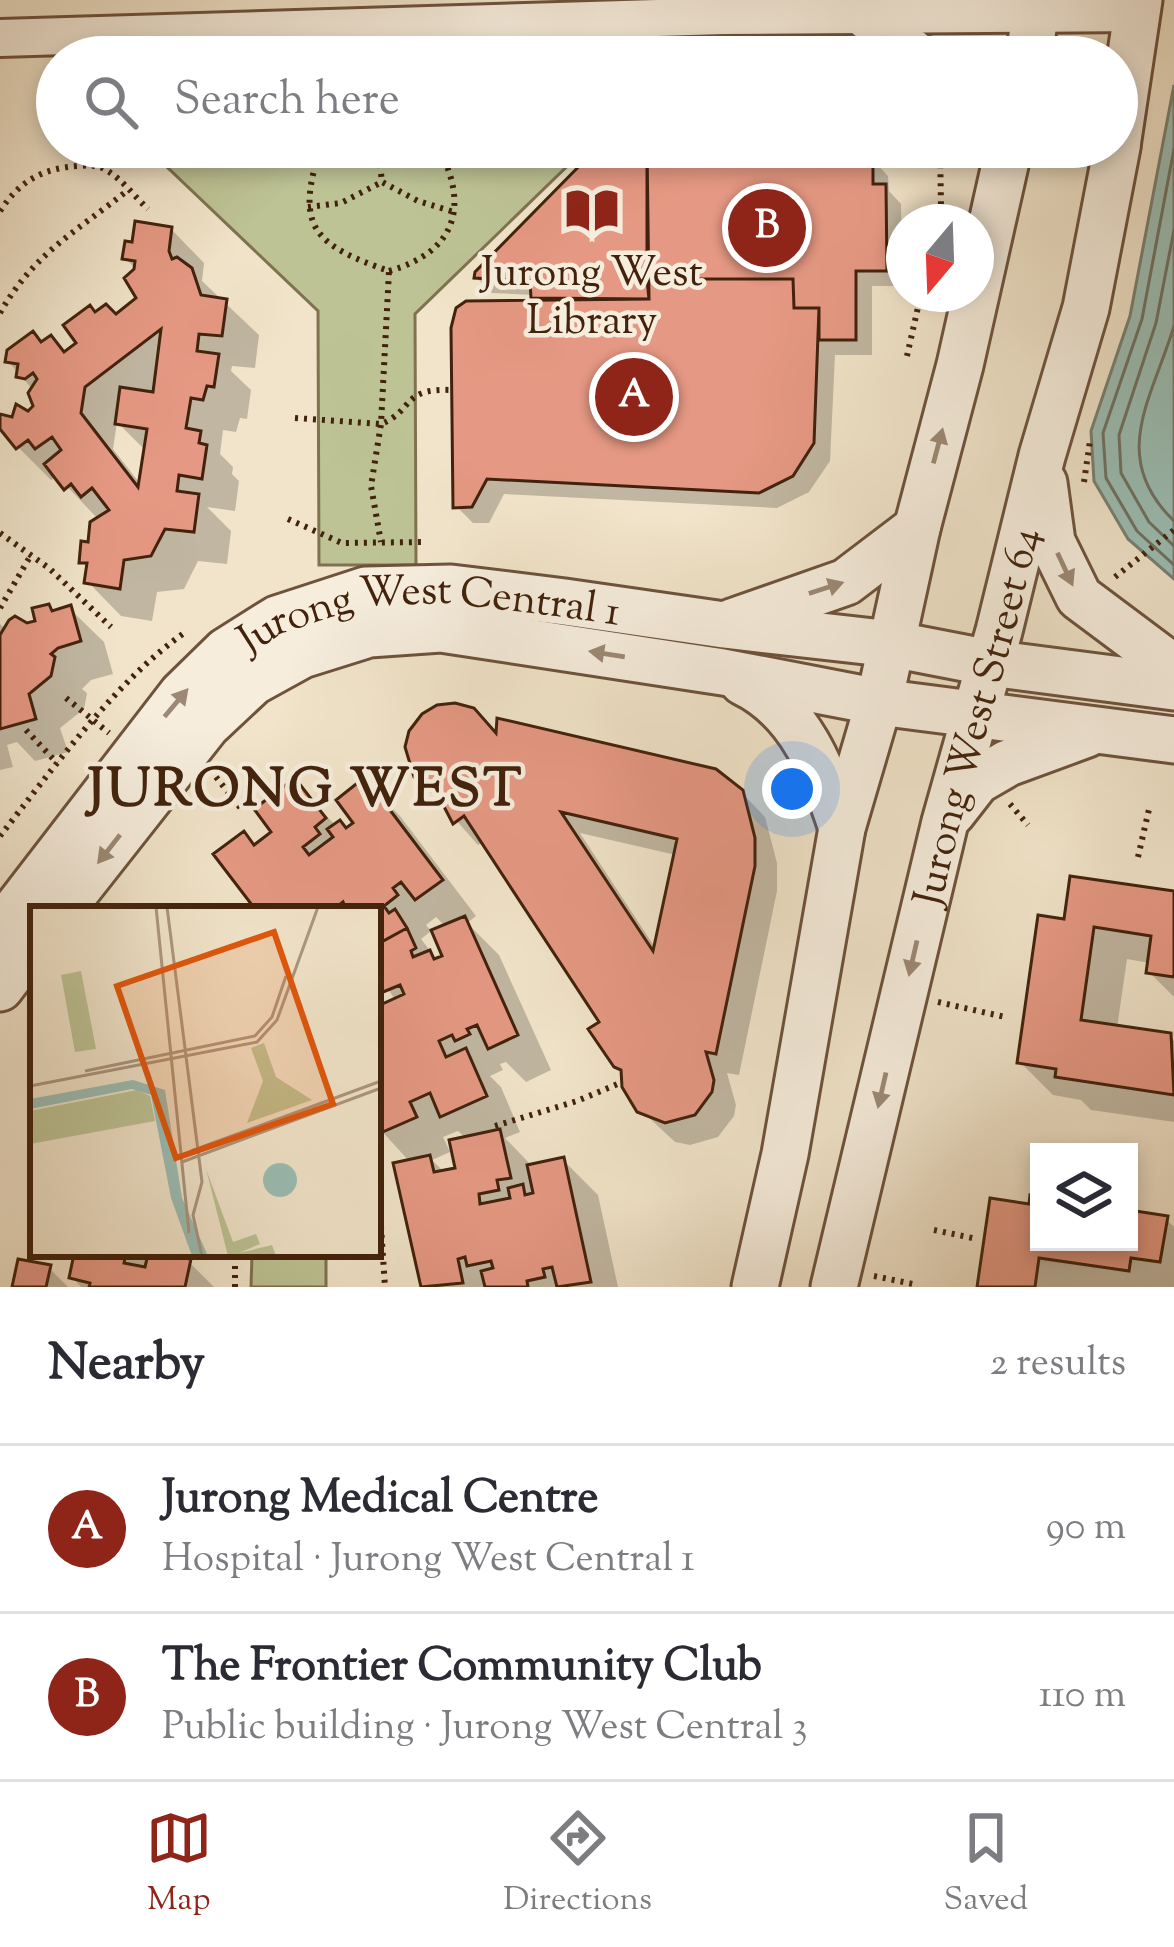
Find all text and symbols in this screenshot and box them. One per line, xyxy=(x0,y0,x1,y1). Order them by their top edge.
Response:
search box xyxy=(36,36,1138,168)
icon: search xyxy=(78,69,144,135)
text: Search here xyxy=(174,70,400,135)
library icon: Jurong West Library xyxy=(563,181,621,239)
pin: B xyxy=(728,183,806,273)
north arrow xyxy=(886,204,994,312)
place label: Jurong West Library xyxy=(479,245,703,353)
pin: A xyxy=(595,352,673,442)
one-way arrow xyxy=(930,428,949,465)
street label: Jurong West Street 64 xyxy=(901,522,1058,915)
one-way arrow xyxy=(1055,552,1075,586)
street label: Jurong West Central 1 xyxy=(226,563,624,672)
one-way arrow xyxy=(808,577,845,596)
one-way arrow xyxy=(588,645,625,664)
one-way arrow xyxy=(162,688,188,718)
district label: JURONG WEST xyxy=(84,753,524,831)
your location xyxy=(762,759,822,819)
one-way arrow xyxy=(97,834,122,865)
inset map xyxy=(30,906,381,1257)
one-way arrow xyxy=(902,940,921,977)
one-way arrow xyxy=(872,1072,891,1109)
map controls xyxy=(1030,1143,1138,1251)
button: layers xyxy=(1030,1143,1138,1251)
text: Nearby xyxy=(48,1329,205,1402)
text: 2 results xyxy=(990,1337,1126,1393)
text: Jurong Medical Centre xyxy=(162,1468,598,1533)
text: A xyxy=(71,1501,103,1557)
text: 90 m xyxy=(1046,1501,1126,1557)
text: Hospital · Jurong West Central 1 xyxy=(162,1533,695,1589)
text: The Frontier Community Club xyxy=(162,1636,762,1701)
text: B xyxy=(75,1669,99,1725)
text: 110 m xyxy=(1039,1669,1126,1725)
text: Public building · Jurong West Central 3 xyxy=(162,1701,807,1757)
tab: Map xyxy=(146,1805,212,1925)
tab: Directions xyxy=(503,1805,652,1925)
tab: Saved xyxy=(944,1805,1028,1925)

